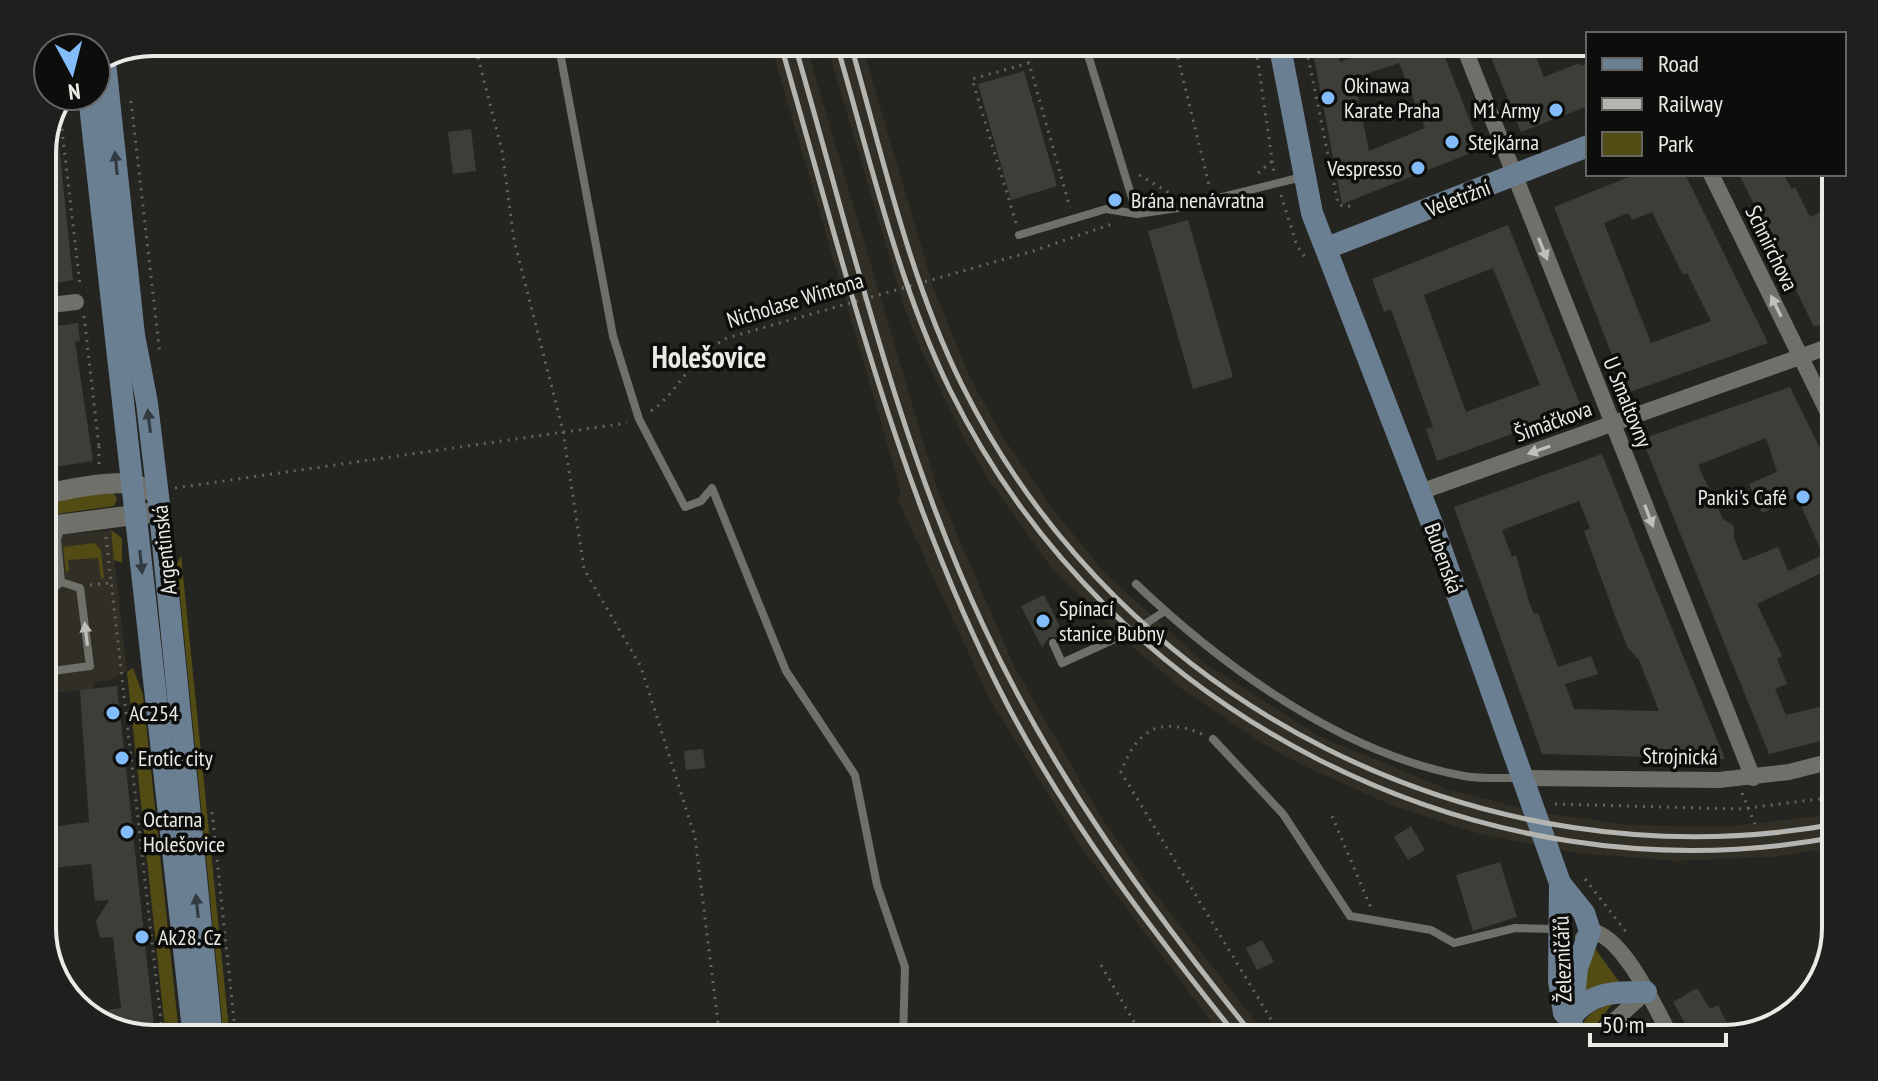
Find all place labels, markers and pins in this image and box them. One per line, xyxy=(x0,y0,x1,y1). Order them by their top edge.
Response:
place label: Okinawa Karate Praha xyxy=(1344,71,1440,124)
marker: Okinawa Karate Praha xyxy=(1319,89,1337,107)
place label: M1 Army xyxy=(1473,96,1541,124)
marker: M1 Army xyxy=(1547,101,1565,119)
place label: Stejkárna xyxy=(1468,128,1539,156)
marker: Stejkárna xyxy=(1443,133,1461,151)
place label: Vespresso xyxy=(1326,154,1402,182)
marker: Vespresso xyxy=(1409,159,1427,177)
place label: Brána nenávratna xyxy=(1131,186,1264,214)
marker: Brána nenávratna xyxy=(1106,191,1124,209)
place label: Panki's Café xyxy=(1698,483,1787,511)
marker: Panki's Café xyxy=(1794,488,1812,506)
place label: Spínací stanice Bubny xyxy=(1059,594,1165,647)
marker: Spínací stanice Bubny xyxy=(1034,612,1052,630)
place label: AC254 xyxy=(129,699,179,727)
marker: AC254 xyxy=(104,704,122,722)
place label: Erotic city xyxy=(138,744,213,772)
marker: Erotic city xyxy=(113,749,131,767)
place label: Octarna Holešovice xyxy=(143,805,225,858)
marker: Octarna Holešovice xyxy=(118,823,136,841)
place label: Ak28. Cz xyxy=(158,923,222,951)
marker: Ak28. Cz xyxy=(133,928,151,946)

